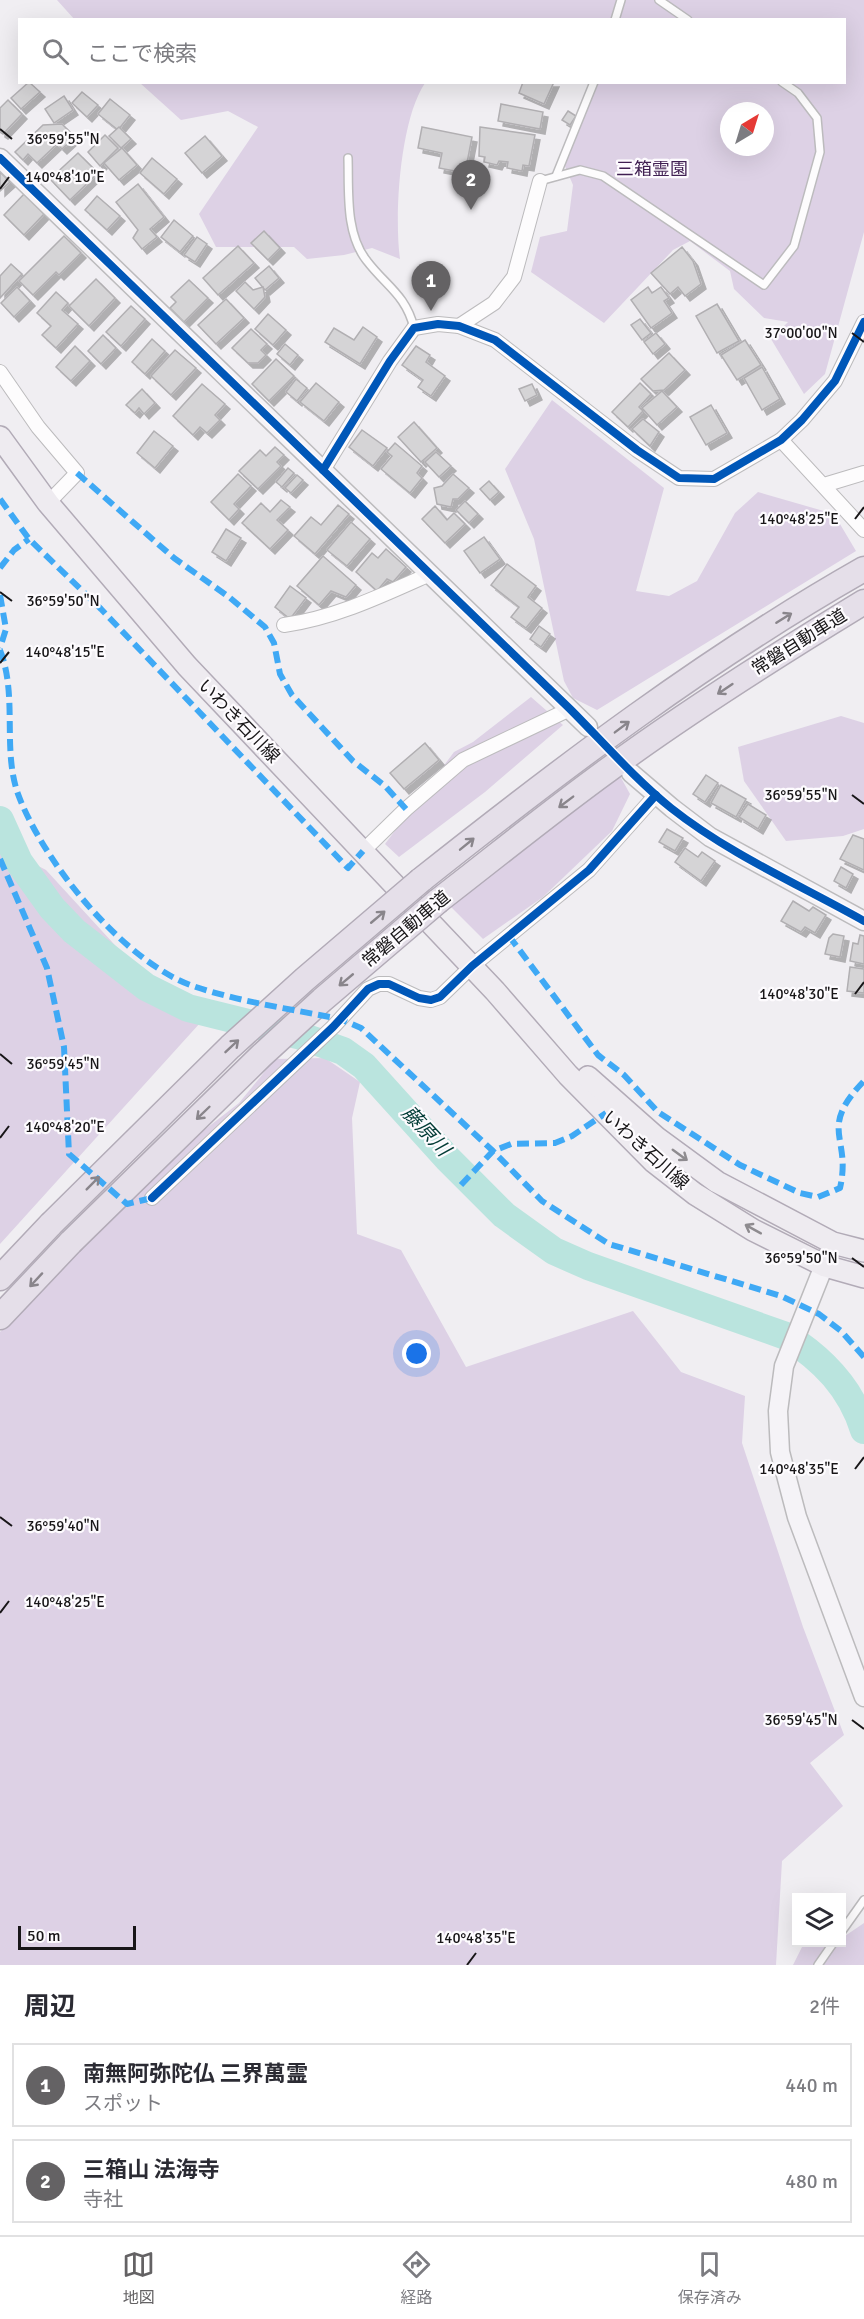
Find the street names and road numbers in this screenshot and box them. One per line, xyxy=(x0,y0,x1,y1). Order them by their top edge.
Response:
street label: 常磐自動車道 xyxy=(747,604,851,680)
street label: いわき石川線 xyxy=(194,675,284,767)
street label: 常磐自動車道 xyxy=(358,886,454,972)
street label: いわき石川線 xyxy=(599,1106,693,1194)

